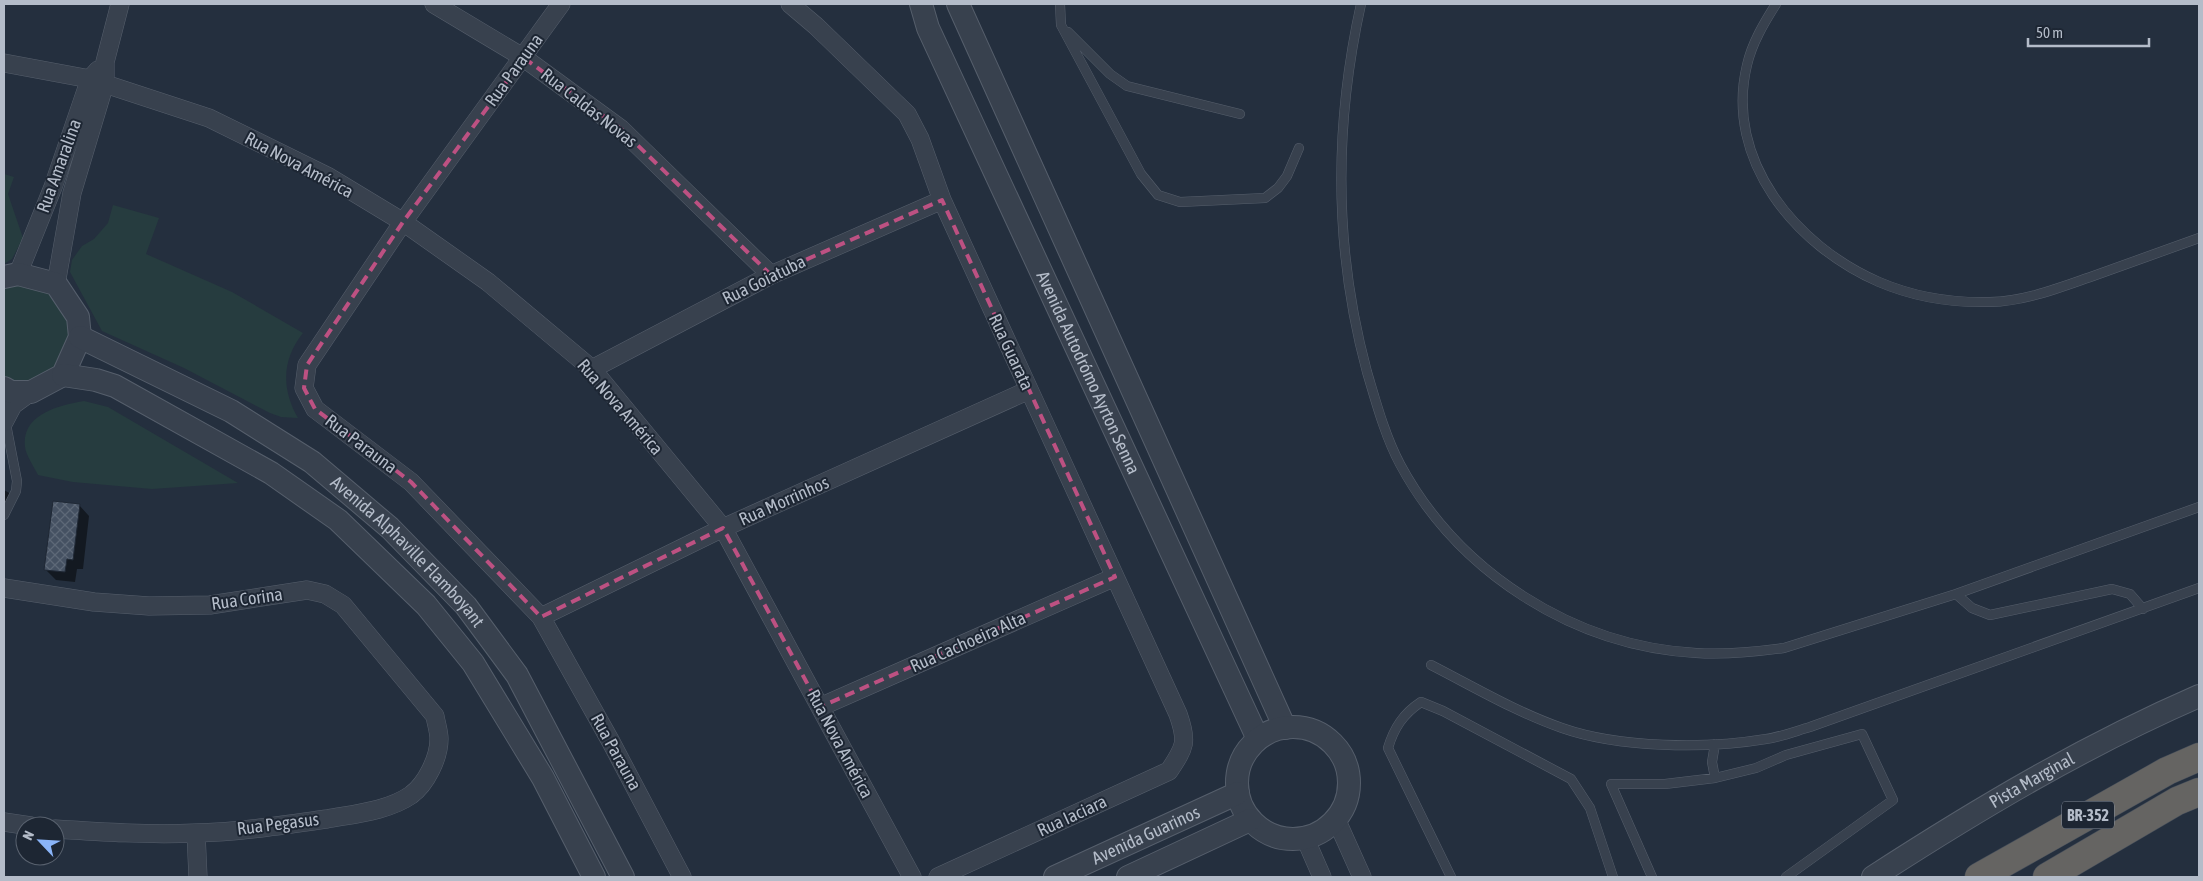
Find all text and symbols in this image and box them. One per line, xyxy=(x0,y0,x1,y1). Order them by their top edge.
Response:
scale bar xyxy=(2028,15,2149,47)
text: 50 m xyxy=(2036,24,2063,41)
street label: Rua Parauna xyxy=(480,29,547,110)
street label: Rua Caldas Novas xyxy=(537,64,642,152)
street label: Rua Amaralina xyxy=(32,116,85,215)
street label: Rua Nova América xyxy=(241,127,357,202)
street label: Rua Goiatuba xyxy=(719,250,809,309)
street label: Avenida Autodrómo Ayrton Senna xyxy=(1032,268,1145,477)
street label: Rua Guarata xyxy=(985,310,1038,393)
street label: Rua Nova América xyxy=(573,355,668,459)
street label: Rua Parauna xyxy=(321,410,401,477)
street label: Avenida Alphaville Flamboyant xyxy=(327,471,489,631)
street label: Rua Morrinhos xyxy=(736,471,832,530)
street label: Rua Corina xyxy=(210,583,284,614)
street label: Rua Cachoeira Alta xyxy=(907,607,1029,676)
street label: Rua Nova América xyxy=(803,686,878,802)
street label: Rua Parauna xyxy=(587,710,646,794)
street label: Pista Marginal xyxy=(1985,748,2078,812)
street label: Rua Iaciara xyxy=(1034,790,1110,841)
street label: Avenida Guarinos xyxy=(1089,801,1203,869)
road number: BR-352 xyxy=(2062,802,2114,828)
street label: Rua Pegasus xyxy=(236,808,320,839)
north arrow xyxy=(15,816,65,866)
text: N xyxy=(19,828,37,843)

